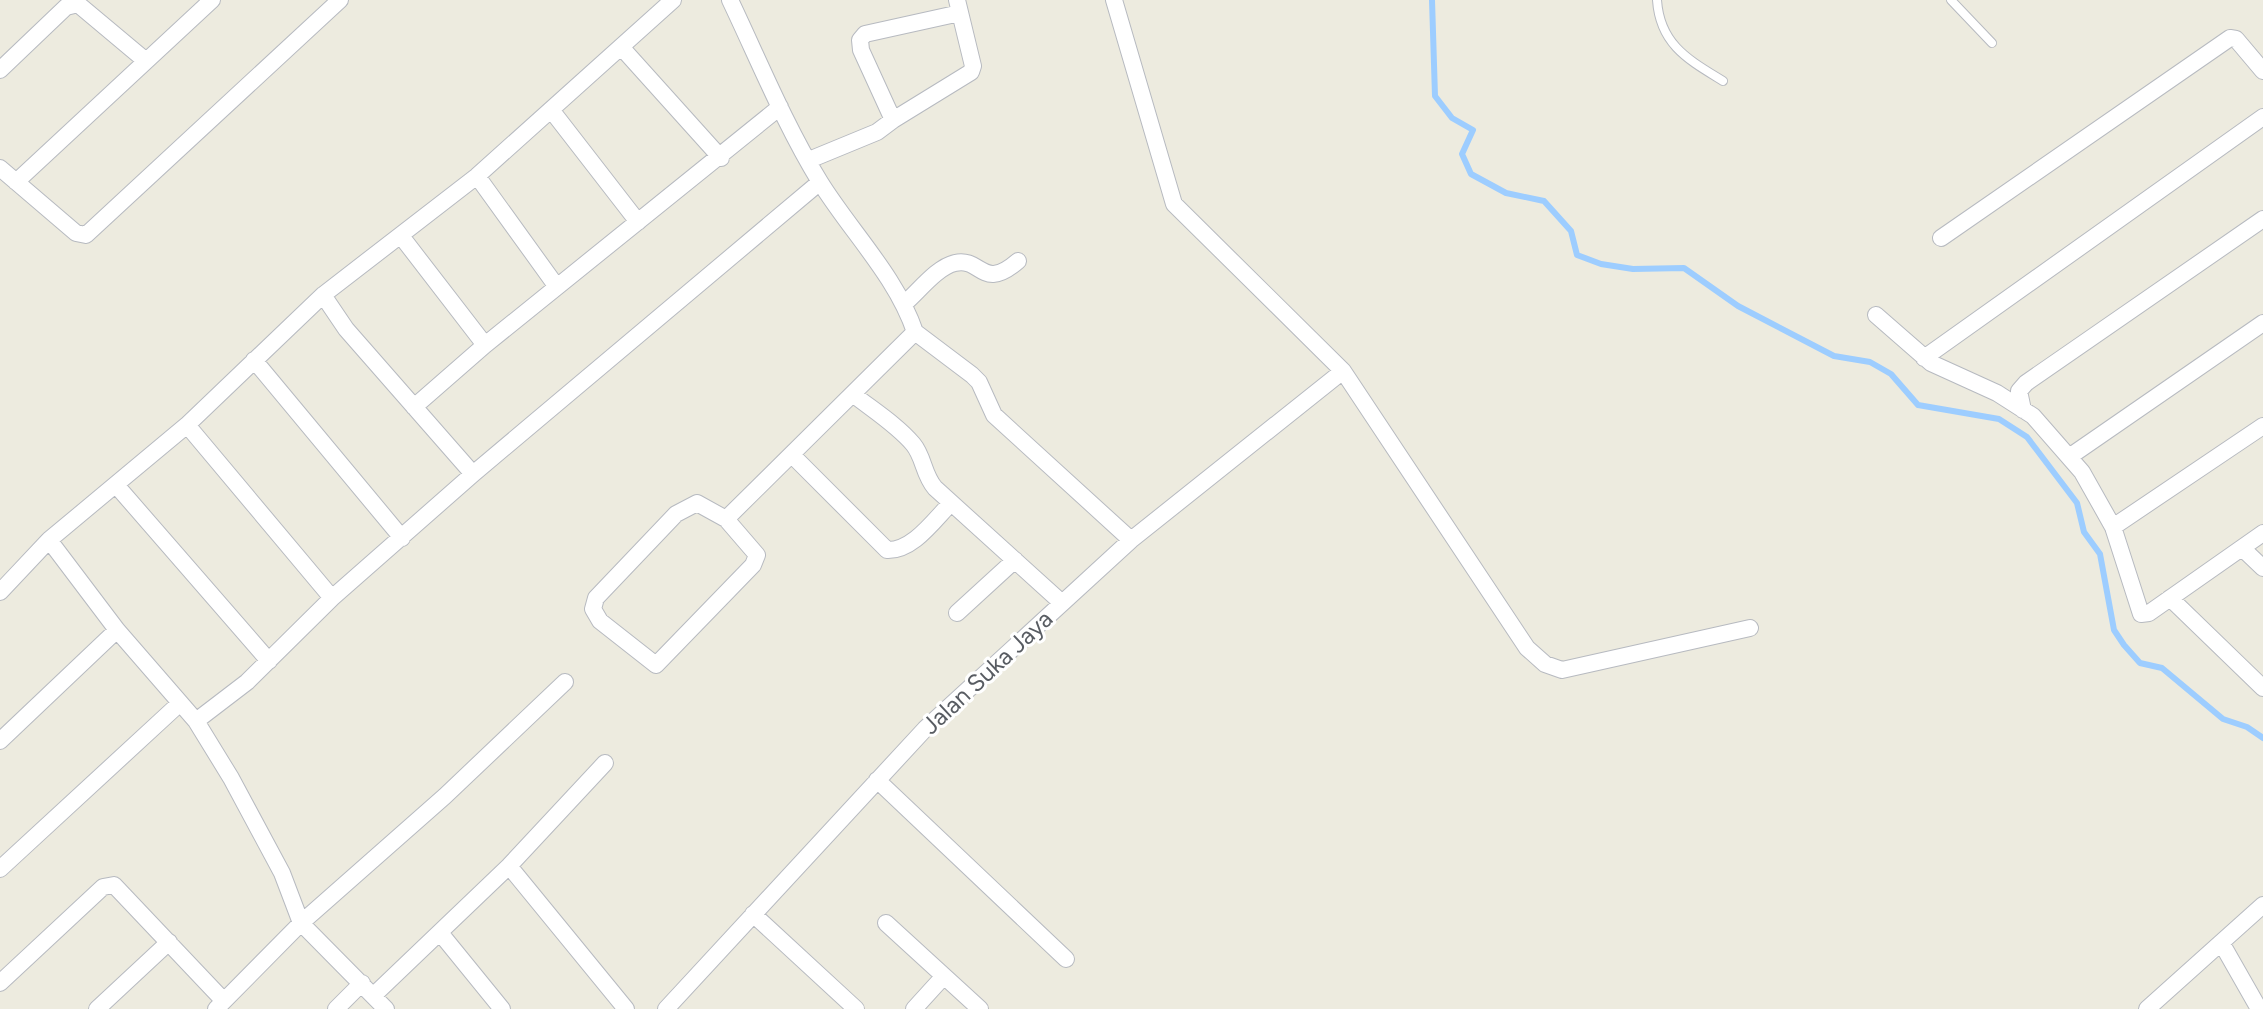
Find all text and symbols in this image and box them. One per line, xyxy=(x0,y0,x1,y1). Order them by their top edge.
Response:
street label: Jalan Suka Jaya xyxy=(916,604,1058,740)

